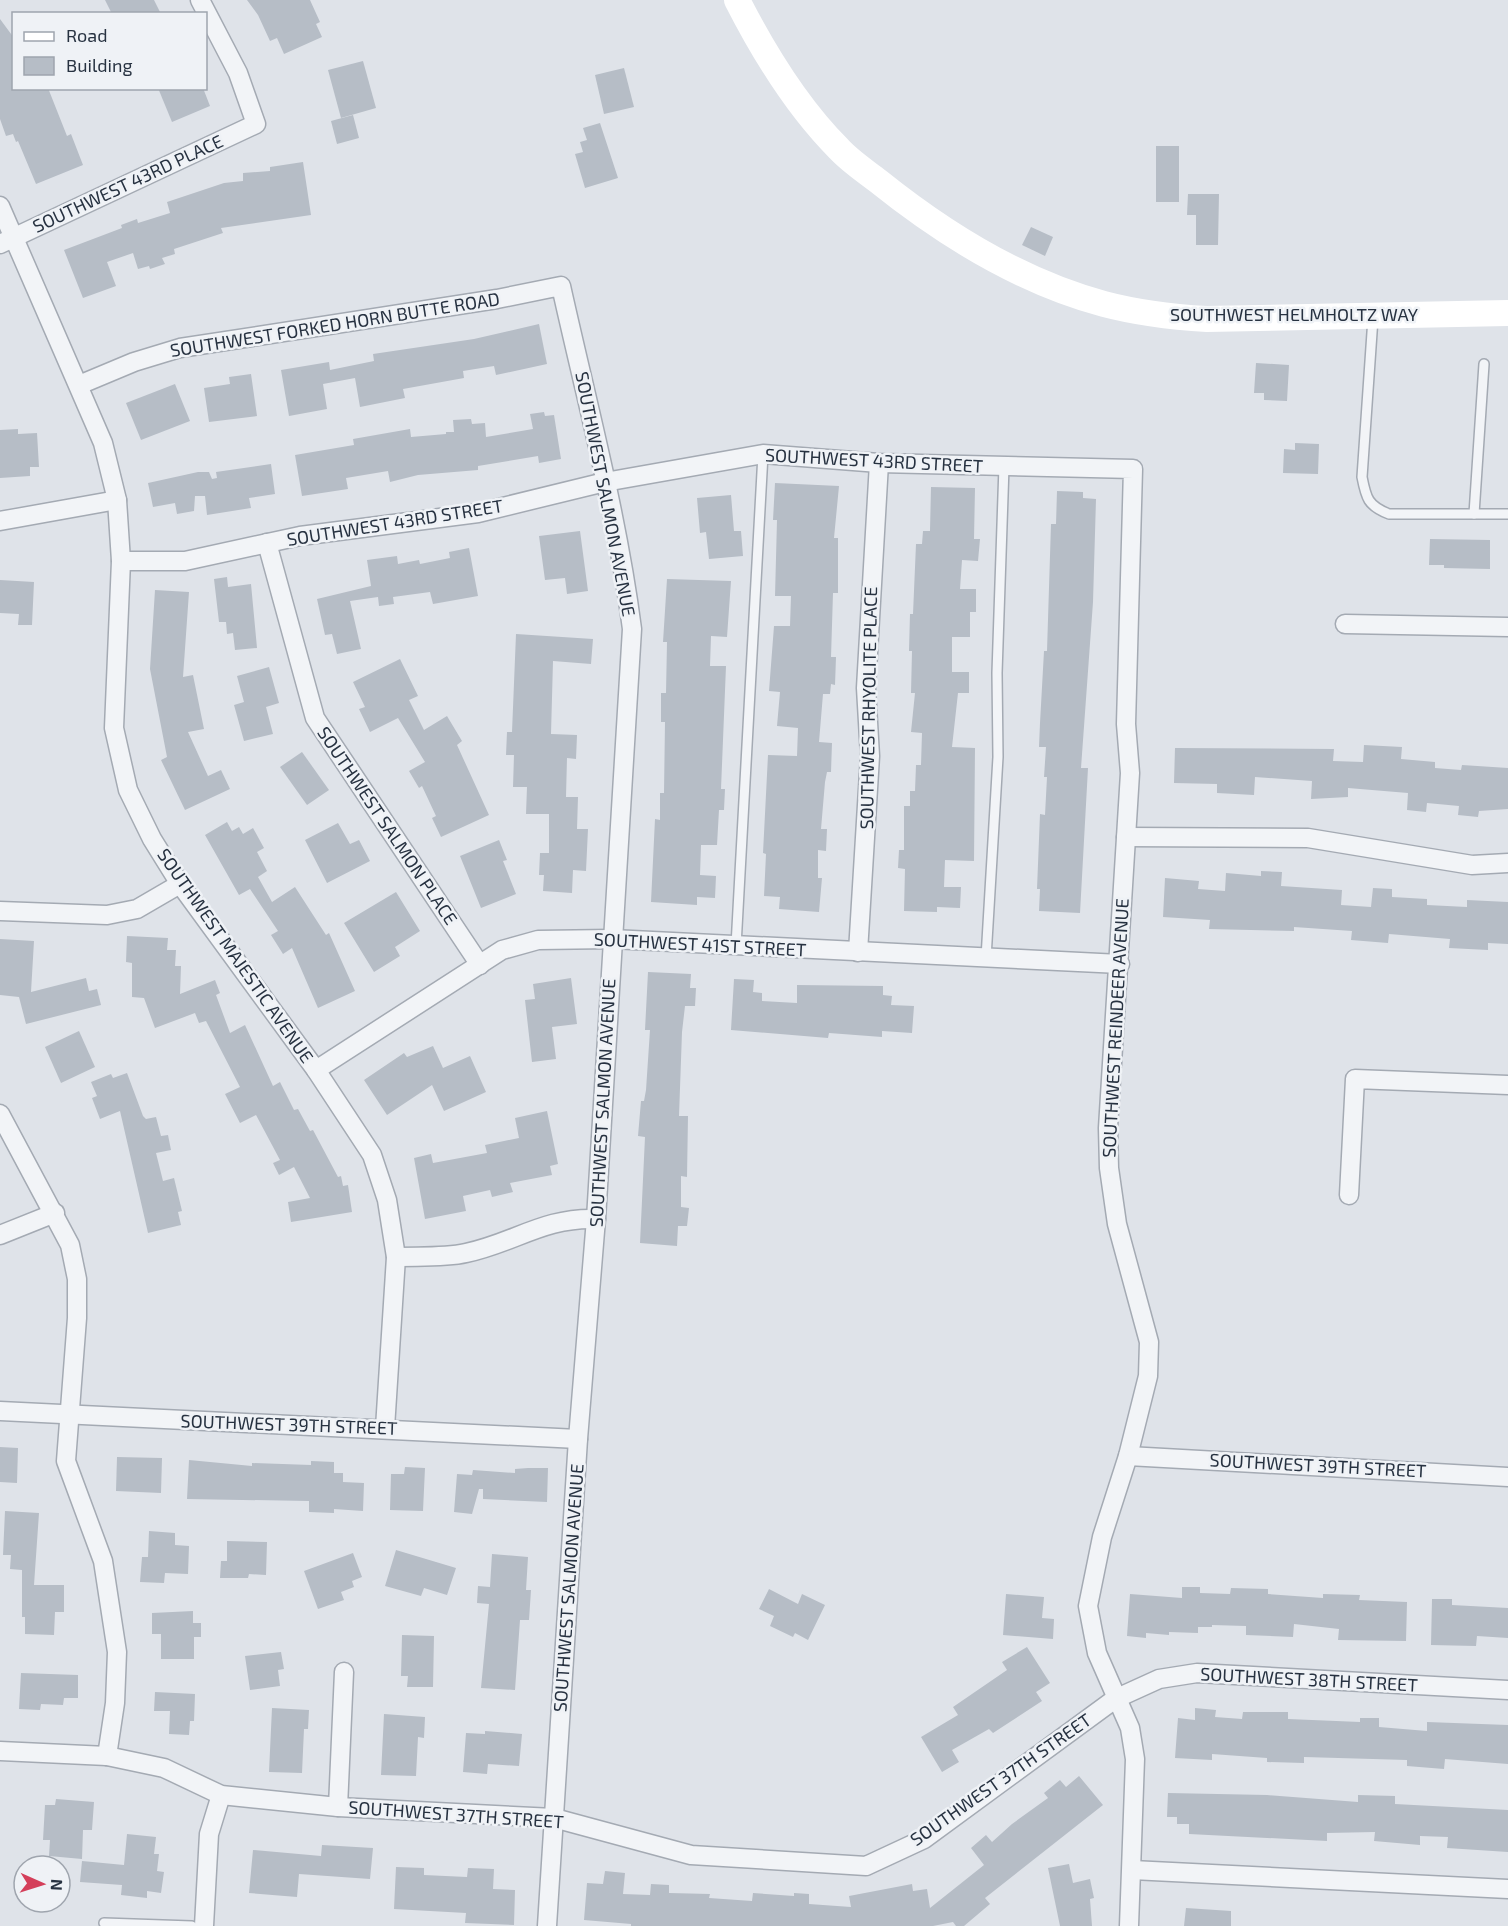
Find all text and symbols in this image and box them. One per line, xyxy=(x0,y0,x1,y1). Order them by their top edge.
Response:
legend xyxy=(12,12,207,90)
text: Road xyxy=(66,24,107,46)
text: Building xyxy=(66,54,133,76)
street label: SOUTHWEST 43RD PLACE xyxy=(29,129,226,237)
street label: SOUTHWEST FORKED HORN BUTTE ROAD xyxy=(168,287,501,361)
street label: SOUTHWEST HELMHOLTZ WAY xyxy=(1170,303,1419,325)
street label: SOUTHWEST SALMON AVENUE xyxy=(571,370,641,618)
street label: SOUTHWEST 43RD STREET xyxy=(764,443,984,477)
street label: SOUTHWEST 43RD STREET xyxy=(285,494,505,550)
street label: SOUTHWEST RHYOLITE PLACE xyxy=(855,586,881,830)
street label: SOUTHWEST SALMON PLACE xyxy=(313,722,462,929)
street label: SOUTHWEST MAJESTIC AVENUE xyxy=(153,844,318,1067)
street label: SOUTHWEST REINDEER AVENUE xyxy=(1097,898,1133,1158)
street label: SOUTHWEST 41ST STREET xyxy=(593,927,807,961)
street label: SOUTHWEST SALMON AVENUE xyxy=(585,978,619,1228)
street label: SOUTHWEST 39TH STREET xyxy=(180,1409,398,1439)
street label: SOUTHWEST 39TH STREET xyxy=(1209,1448,1428,1482)
street label: SOUTHWEST SALMON AVENUE xyxy=(548,1463,588,1713)
street label: SOUTHWEST 38TH STREET xyxy=(1200,1662,1419,1696)
street label: SOUTHWEST 37TH STREET xyxy=(906,1708,1096,1850)
street label: SOUTHWEST 37TH STREET xyxy=(348,1795,565,1833)
north arrow xyxy=(12,1854,72,1914)
text: N xyxy=(48,1879,67,1891)

